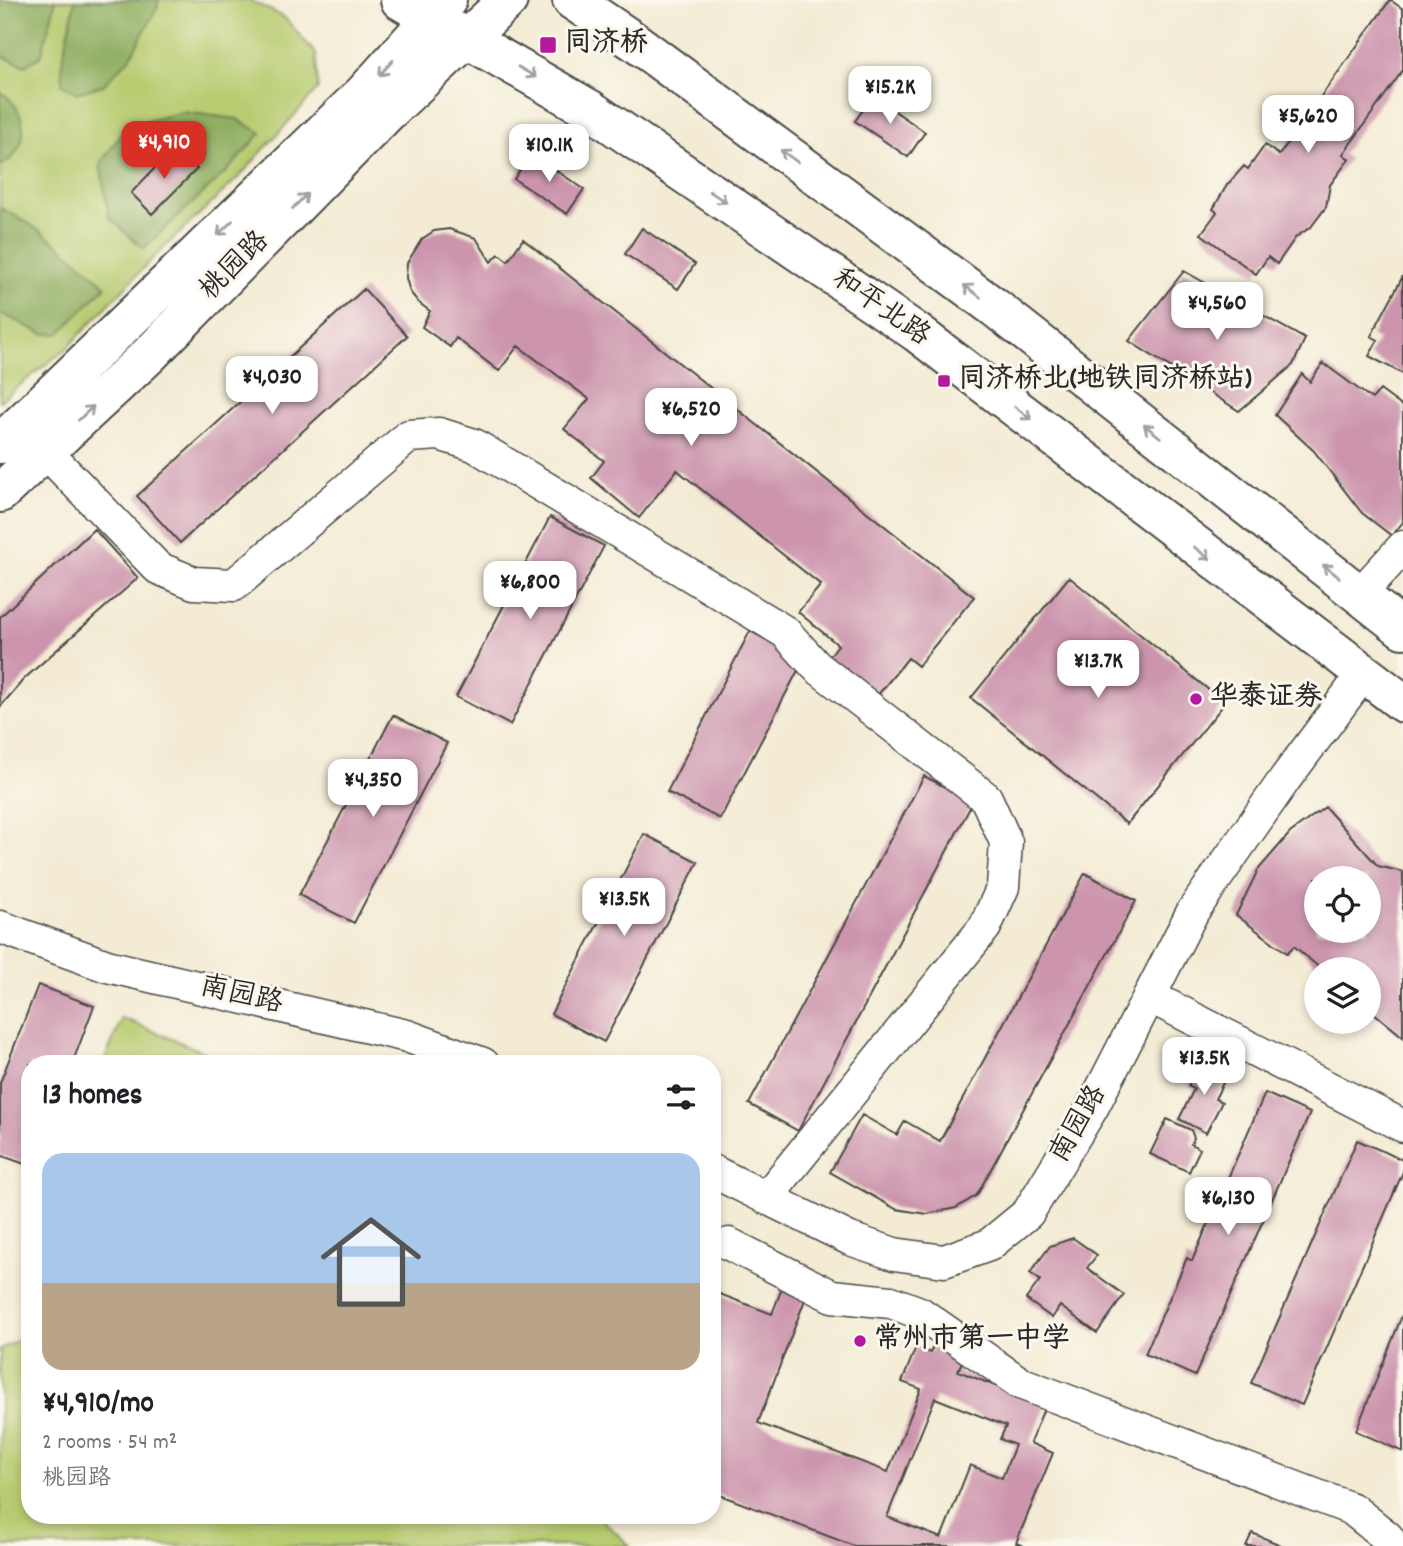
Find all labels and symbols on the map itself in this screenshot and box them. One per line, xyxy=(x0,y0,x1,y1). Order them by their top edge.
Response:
place label: 同济桥 xyxy=(564,25,648,65)
marker: 同济桥 xyxy=(538,35,558,55)
one-way arrow xyxy=(378,59,395,76)
one-way arrow xyxy=(517,66,537,80)
pin: ¥15.2K xyxy=(833,66,947,126)
pin: ¥5,620 xyxy=(1251,96,1365,155)
pin: ¥4,910 xyxy=(107,122,221,181)
pin: ¥10.1K xyxy=(492,124,606,184)
one-way arrow xyxy=(780,149,799,163)
one-way arrow xyxy=(707,190,727,204)
one-way arrow xyxy=(291,193,308,210)
one-way arrow xyxy=(217,219,234,236)
street label: 桃园路 xyxy=(192,223,280,311)
street label: 和平北路 xyxy=(823,260,937,358)
pin: ¥4,560 xyxy=(1160,282,1274,342)
one-way arrow xyxy=(963,284,982,299)
pin: ¥4,030 xyxy=(215,356,329,416)
place label: 同济桥北(地铁同济桥站) xyxy=(958,361,1252,401)
marker: 同济桥北(地铁同济桥站) xyxy=(936,373,952,389)
pin: ¥6,520 xyxy=(634,388,748,448)
one-way arrow xyxy=(77,405,95,421)
one-way arrow xyxy=(1013,406,1032,420)
one-way arrow xyxy=(1143,423,1161,438)
one-way arrow xyxy=(1193,545,1212,560)
pin: ¥6,800 xyxy=(473,562,587,621)
one-way arrow xyxy=(1322,564,1340,579)
pin: ¥13.7K xyxy=(1041,640,1155,700)
place label: 华泰证券 xyxy=(1210,679,1322,719)
marker: 华泰证券 xyxy=(1188,691,1204,707)
pin: ¥4,350 xyxy=(316,760,430,819)
pin: ¥13.5K xyxy=(567,878,681,938)
street label: 南园路 xyxy=(196,968,286,1026)
pin: ¥13.5K xyxy=(1147,1038,1261,1097)
street label: 南园路 xyxy=(1042,1079,1118,1171)
pin: ¥6,130 xyxy=(1171,1178,1285,1237)
place label: 常州市第一中学 xyxy=(874,1321,1070,1361)
marker: 常州市第一中学 xyxy=(852,1333,868,1349)

